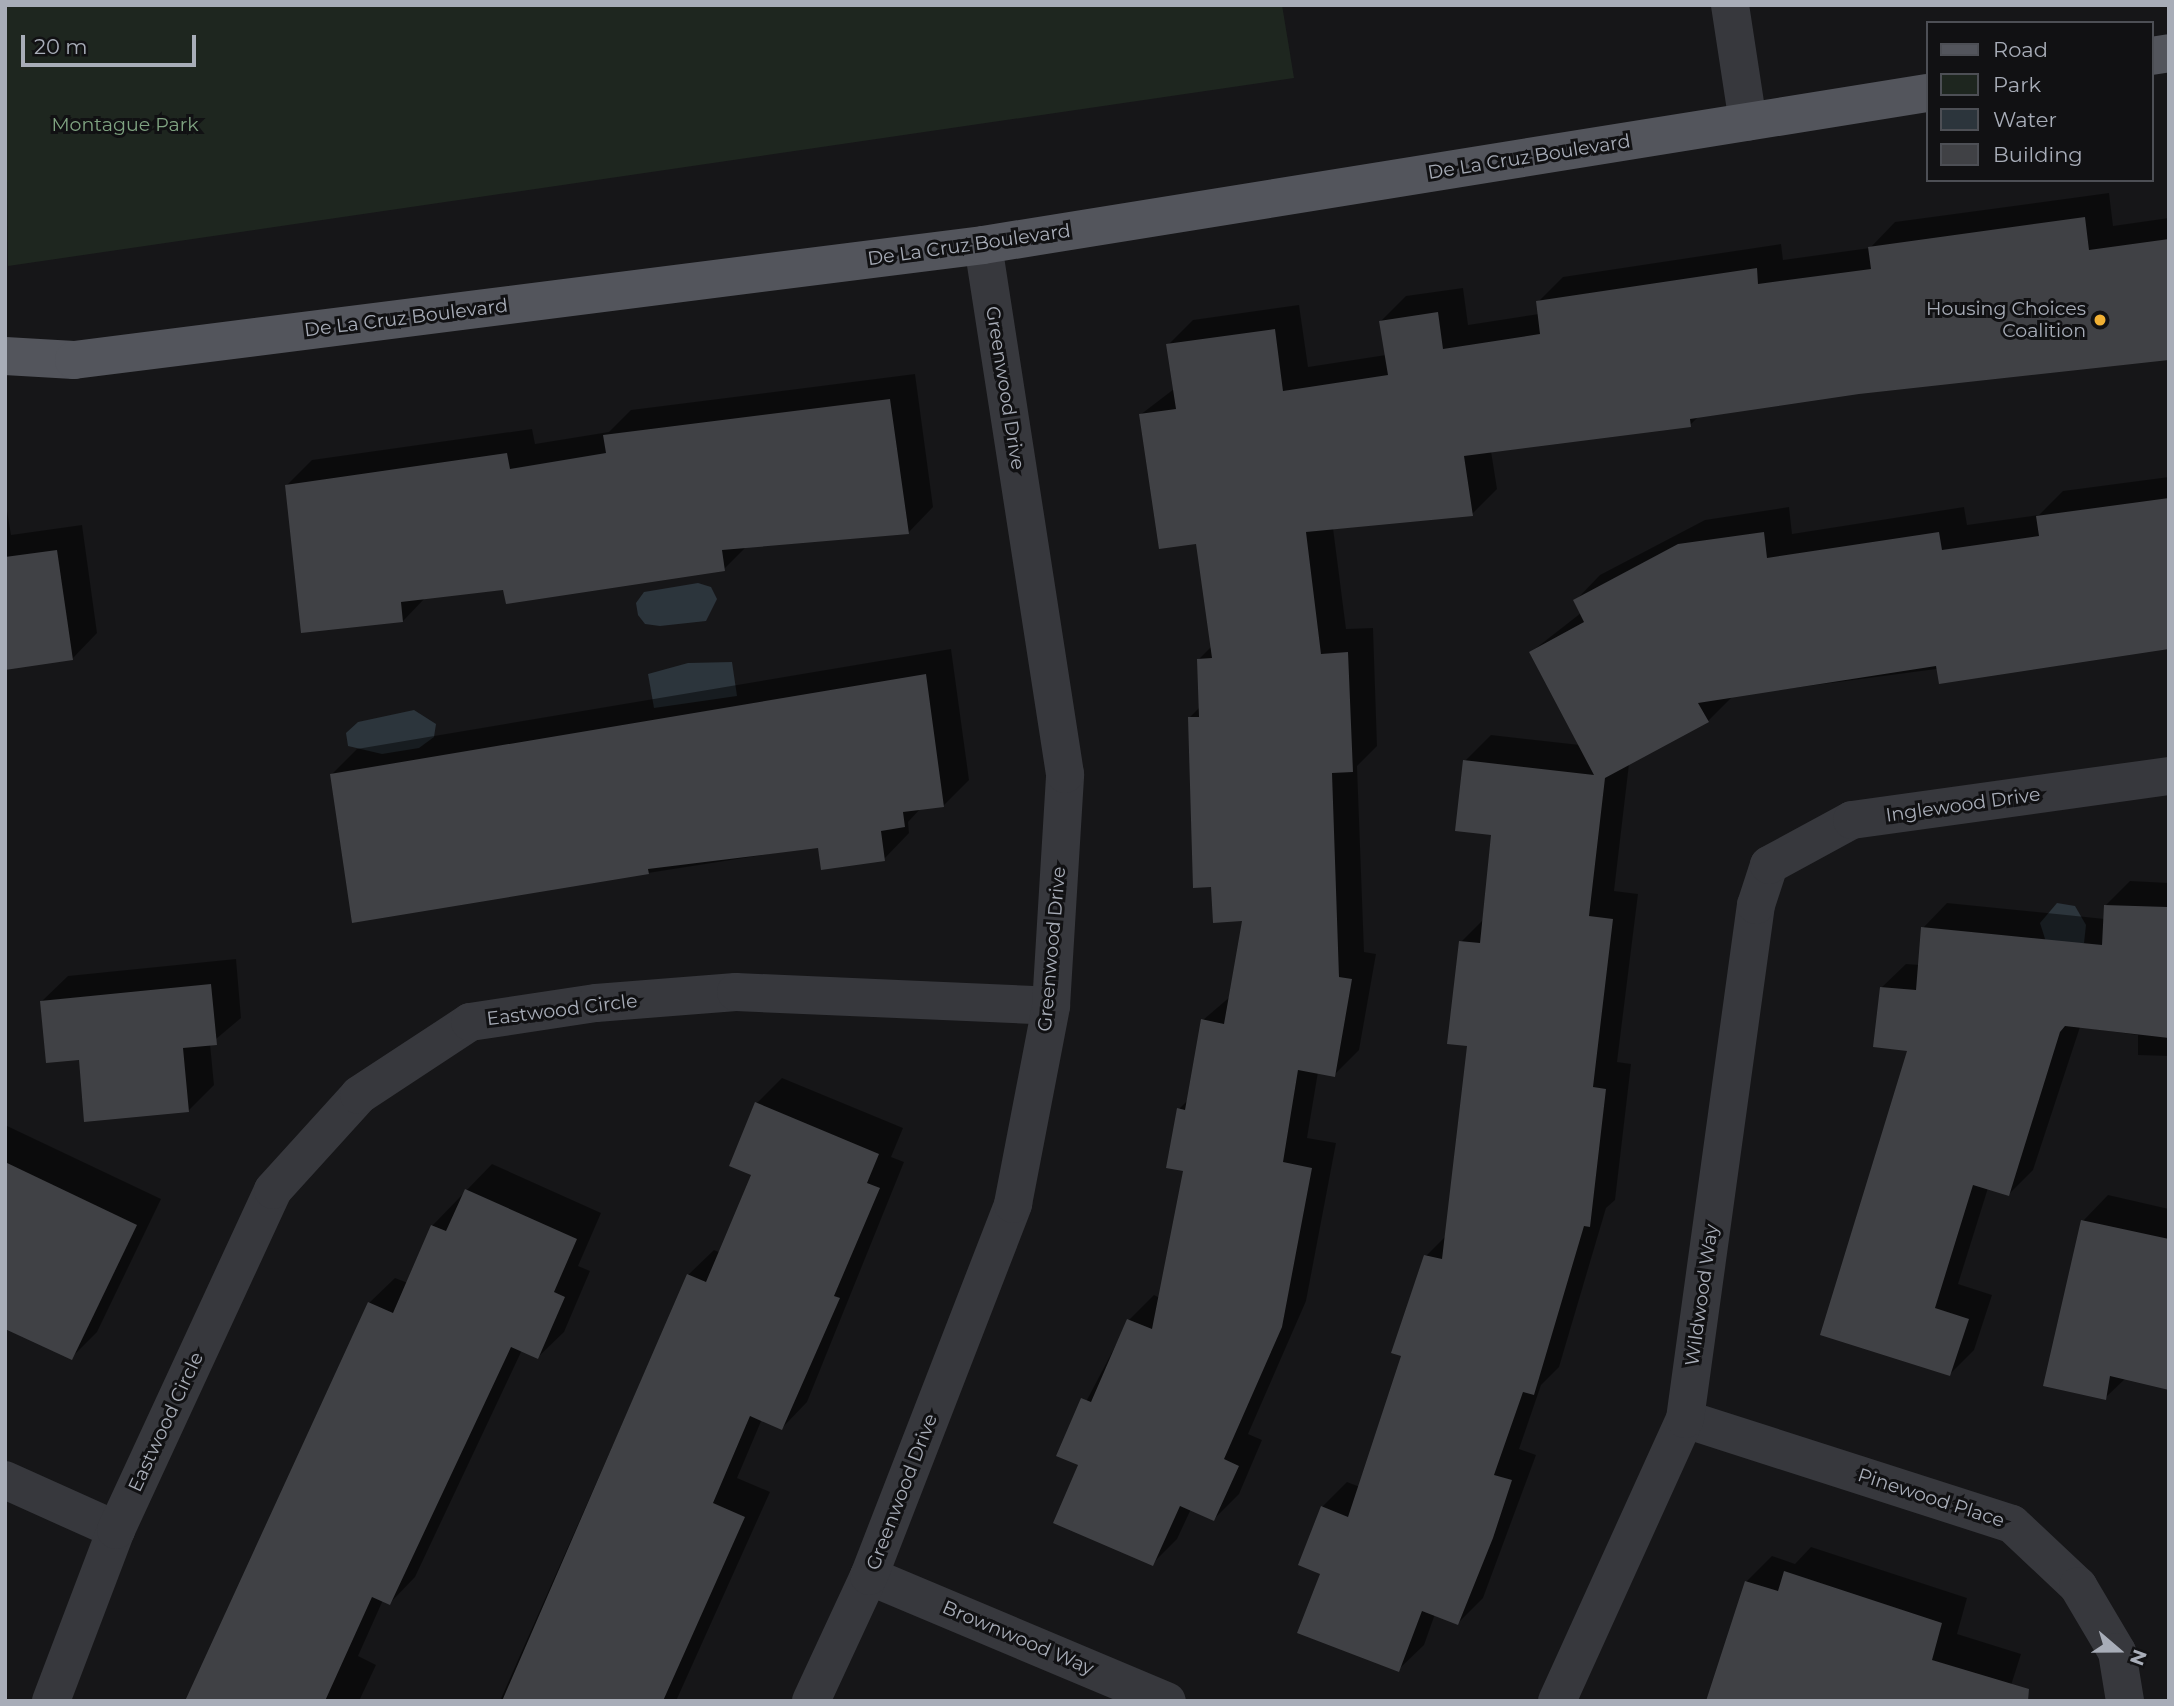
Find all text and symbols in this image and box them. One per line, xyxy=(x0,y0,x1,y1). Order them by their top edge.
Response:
scale bar xyxy=(24,21,200,65)
legend xyxy=(1926,21,2153,182)
text: 20 m xyxy=(34,34,88,59)
text: Road xyxy=(1993,37,2048,62)
text: Park xyxy=(1993,72,2041,97)
text: Water xyxy=(1993,107,2057,132)
park label: Montague Park xyxy=(51,114,199,136)
street label: De La Cruz Boulevard xyxy=(1426,130,1632,184)
text: Building xyxy=(1993,142,2083,167)
street label: De La Cruz Boulevard xyxy=(866,219,1072,271)
street label: De La Cruz Boulevard xyxy=(303,294,509,342)
place label: Housing Choices Coalition xyxy=(1926,298,2086,342)
street label: Greenwood Drive xyxy=(981,304,1029,472)
marker: Housing Choices Coalition xyxy=(2092,312,2108,328)
street label: Inglewood Drive xyxy=(1884,783,2042,827)
street label: Greenwood Drive xyxy=(1033,866,1071,1032)
street label: Eastwood Circle xyxy=(485,989,639,1031)
street label: Wildwood Way xyxy=(1681,1223,1723,1367)
street label: Eastwood Circle xyxy=(124,1348,208,1496)
street label: Greenwood Drive xyxy=(862,1411,942,1573)
street label: Pinewood Place xyxy=(1855,1464,2007,1532)
street label: Brownwood Way xyxy=(939,1596,1097,1680)
north arrow xyxy=(2083,1615,2153,1685)
text: N xyxy=(2125,1646,2152,1668)

